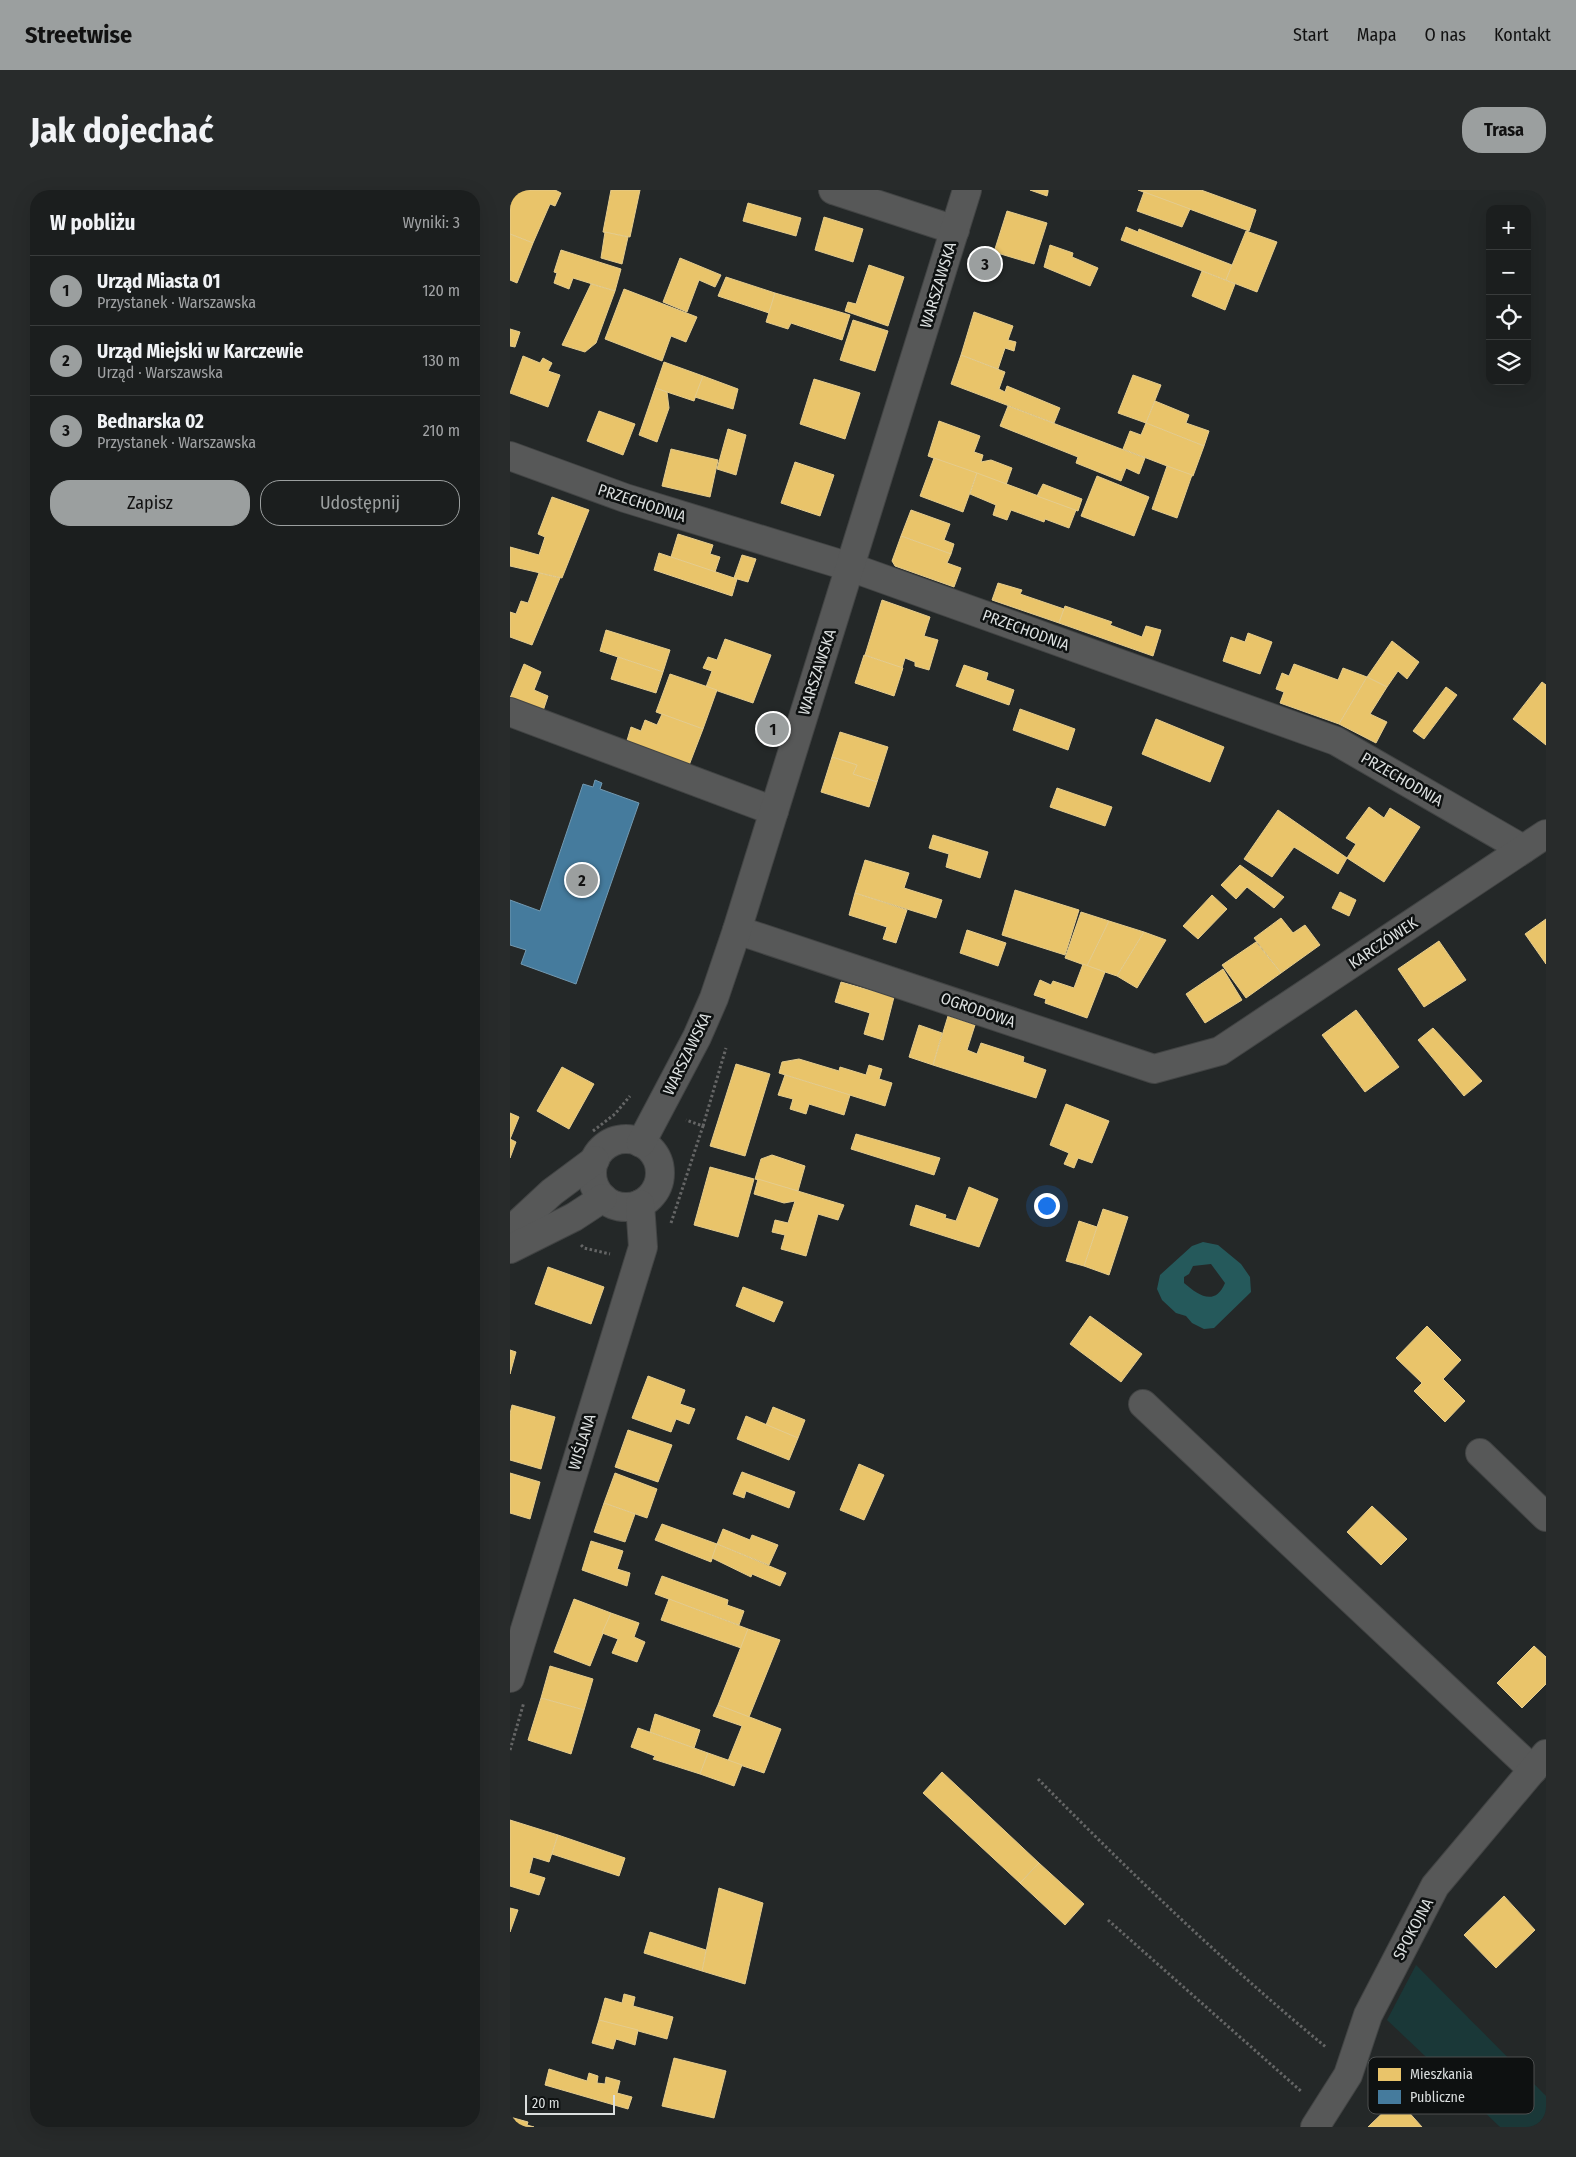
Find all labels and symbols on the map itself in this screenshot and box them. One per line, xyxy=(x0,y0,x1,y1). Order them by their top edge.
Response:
street label: WARSZAWSKA xyxy=(916,239,960,330)
pin: 3 xyxy=(969,245,1001,283)
street label: PRZECHODNIA xyxy=(596,480,689,526)
street label: PRZECHODNIA xyxy=(980,605,1073,655)
street label: WARSZAWSKA xyxy=(794,626,840,717)
pin: 1 xyxy=(757,710,789,748)
street label: PRZECHODNIA xyxy=(1358,748,1447,810)
pin: 2 xyxy=(566,861,598,899)
street label: KARCZÓWEK xyxy=(1345,913,1421,973)
street label: OGRODOWA xyxy=(938,988,1018,1032)
street label: WARSZAWSKA xyxy=(659,1009,715,1098)
your location xyxy=(1034,1193,1060,1219)
street label: WIŚLANA xyxy=(564,1411,600,1472)
street label: SPOKOJNA xyxy=(1389,1894,1437,1963)
legend xyxy=(1368,2057,1534,2114)
text: Mieszkania xyxy=(1410,2066,1473,2083)
text: Publiczne xyxy=(1410,2089,1465,2106)
scale bar xyxy=(525,2092,615,2115)

